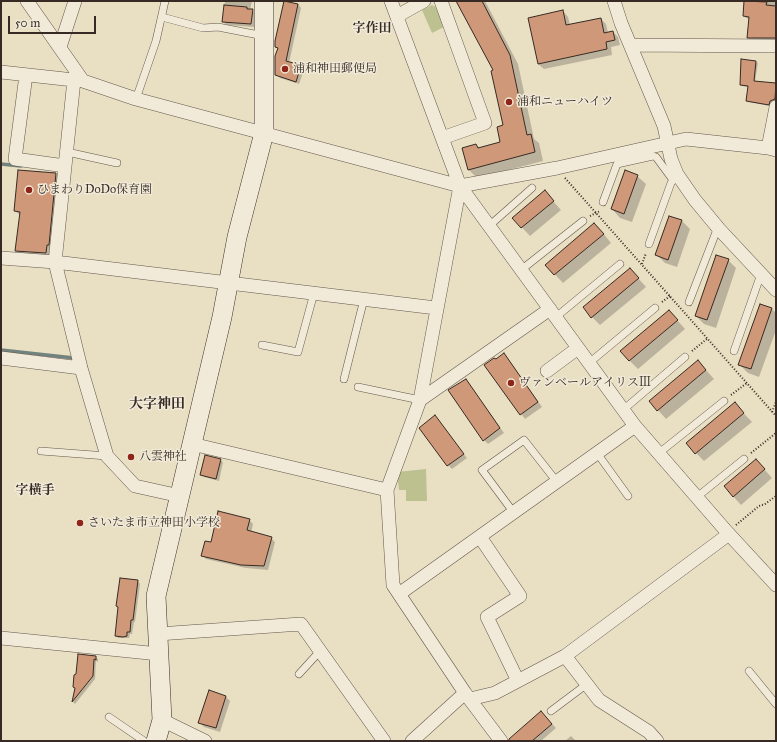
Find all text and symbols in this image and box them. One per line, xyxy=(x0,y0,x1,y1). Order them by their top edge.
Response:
scale bar xyxy=(10,8,98,34)
text: 50 m xyxy=(15,16,40,30)
district label: 字作田 xyxy=(353,21,391,37)
place label: 浦和神田郵便局 xyxy=(293,62,377,76)
marker: 浦和神田郵便局 xyxy=(280,64,290,74)
place label: 浦和ニューハイツ xyxy=(517,95,613,109)
marker: 浦和ニューハイツ xyxy=(504,97,514,107)
place label: ひまわりDoDo保育園 xyxy=(37,183,152,197)
marker: ひまわりDoDo保育園 xyxy=(24,185,34,195)
place label: ヴァンベールアイリスⅢ xyxy=(519,376,651,390)
marker: ヴァンベールアイリスⅢ xyxy=(506,378,516,388)
district label: 大字神田 xyxy=(129,397,185,413)
place label: 八雲神社 xyxy=(139,450,187,464)
marker: 八雲神社 xyxy=(126,452,136,462)
district label: 字横手 xyxy=(16,483,54,499)
place label: さいたま市立神田小学校 xyxy=(88,516,220,530)
marker: さいたま市立神田小学校 xyxy=(75,518,85,528)

